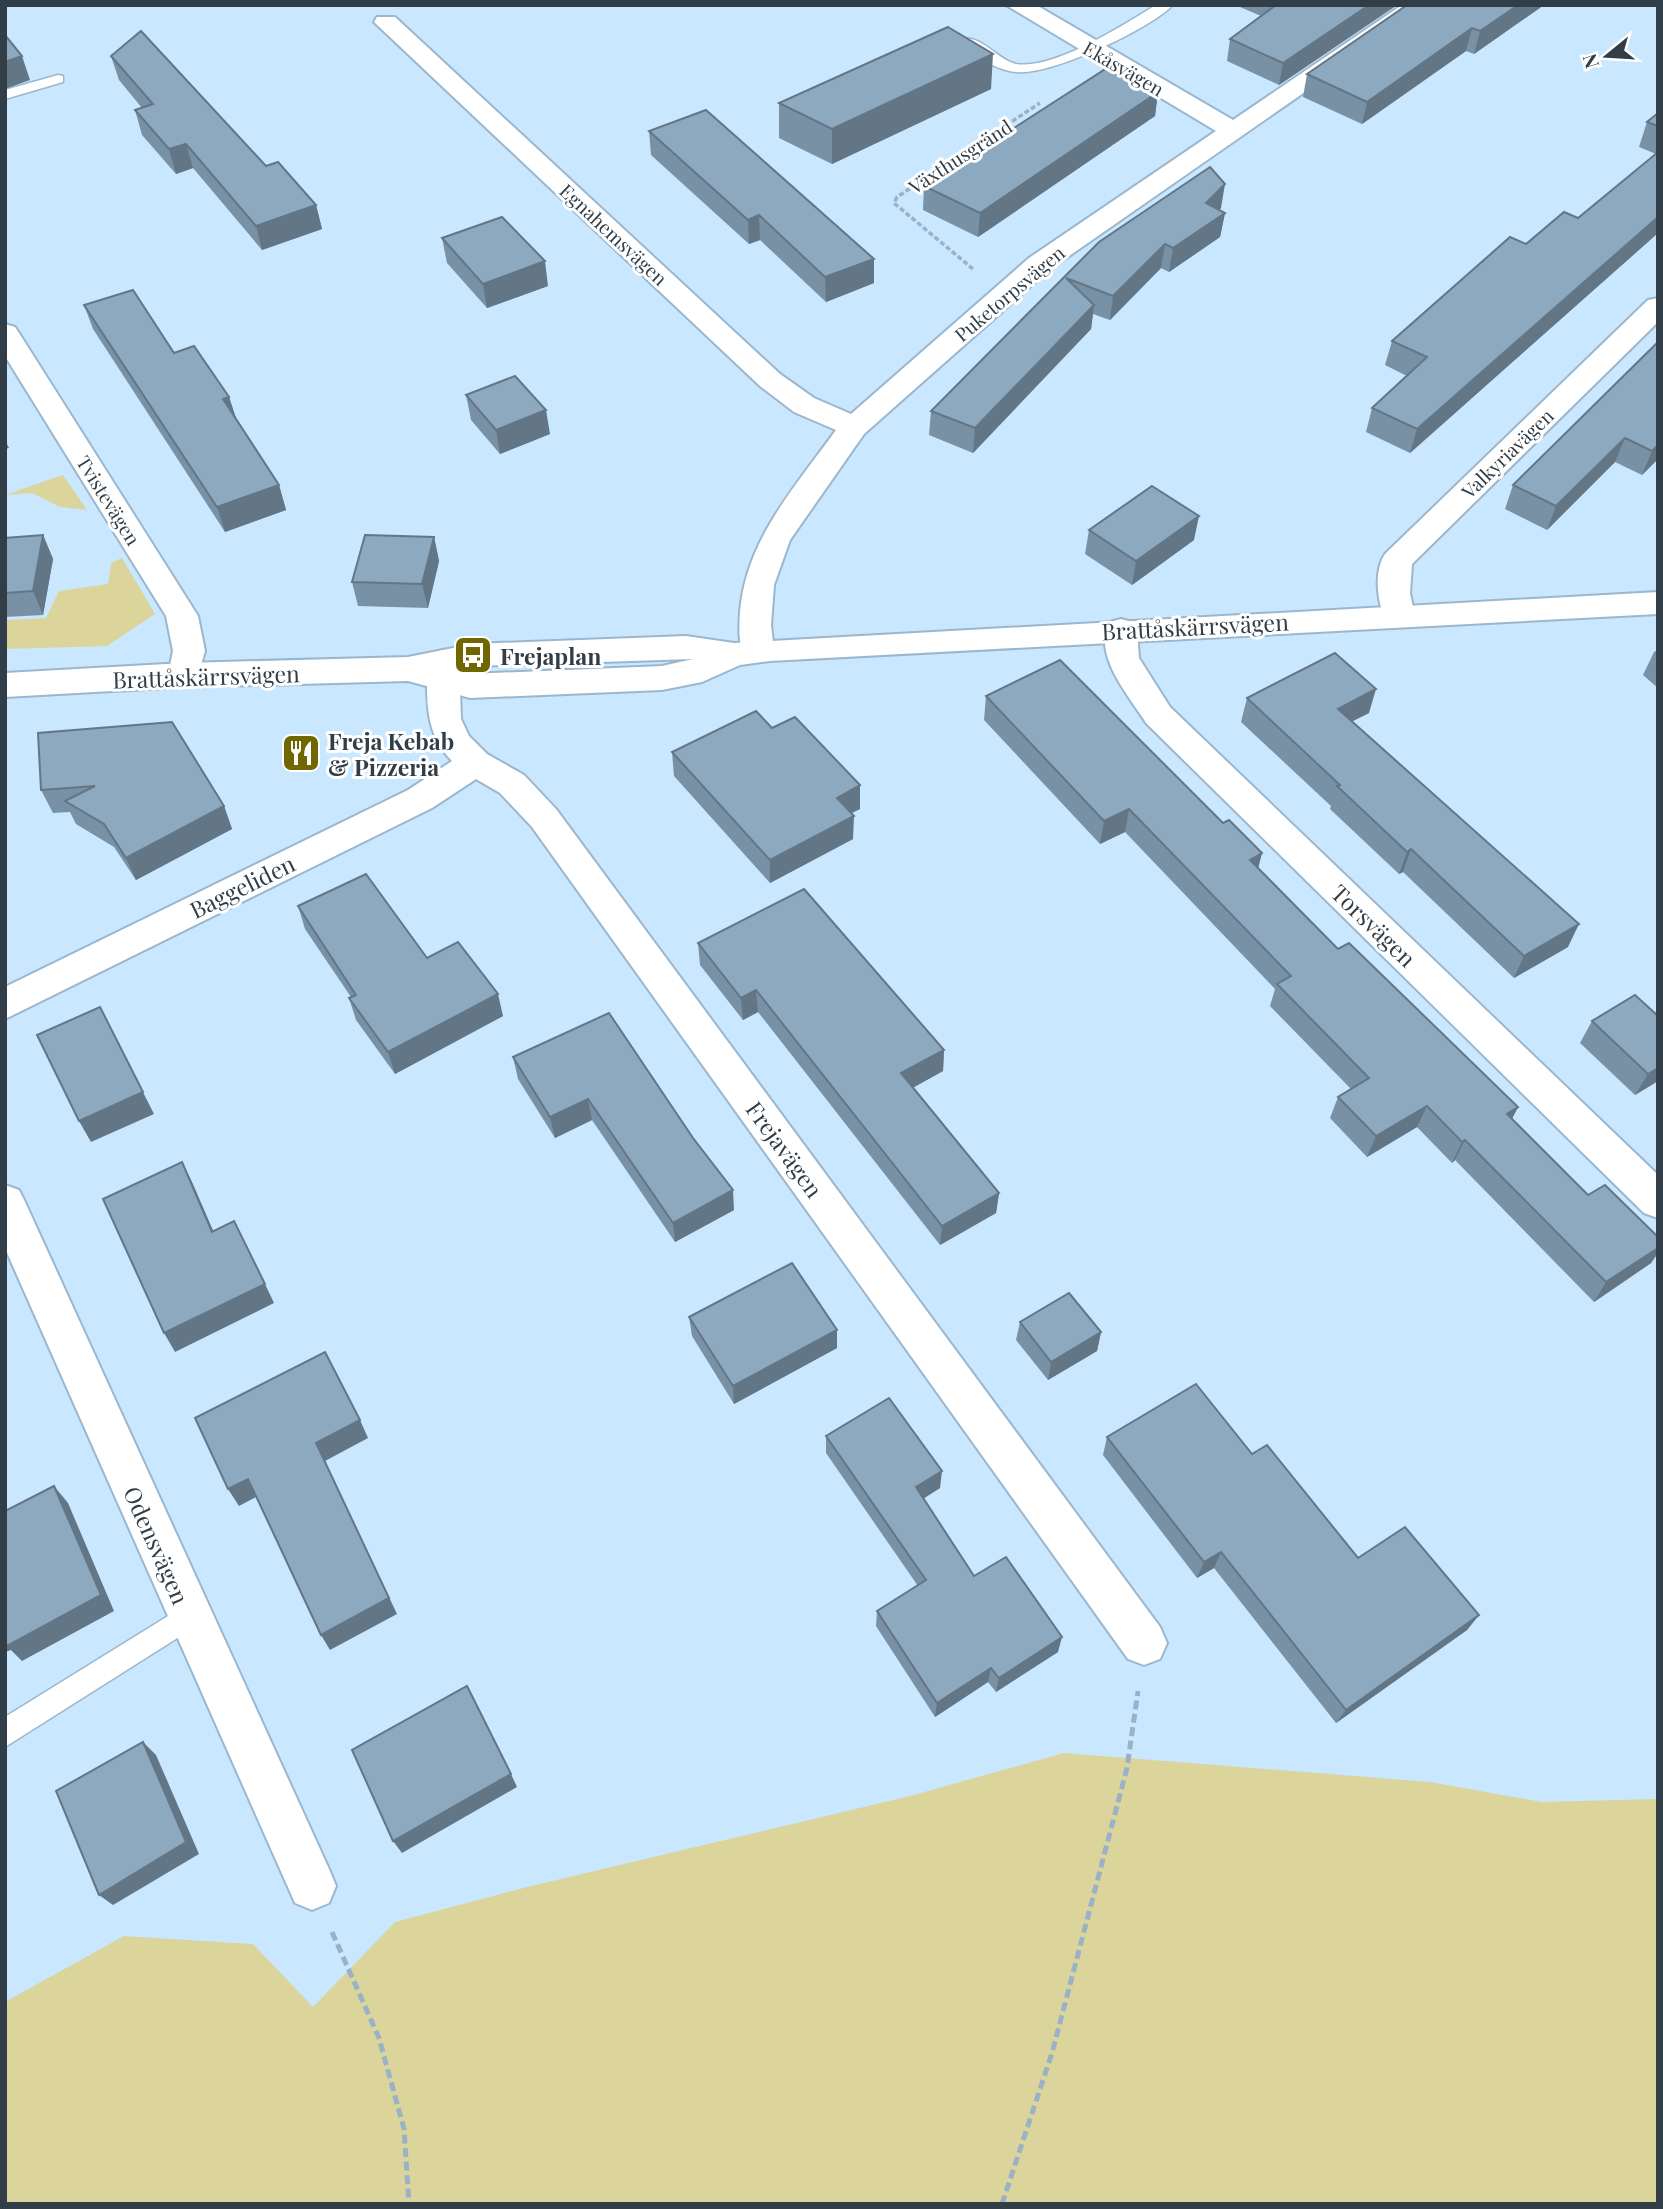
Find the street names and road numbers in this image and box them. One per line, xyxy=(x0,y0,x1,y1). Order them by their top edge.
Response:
street label: Ekåsvägen xyxy=(1079,34,1170,102)
street label: Växthusgränd xyxy=(903,113,1017,200)
street label: Egnahemsvägen xyxy=(555,177,674,291)
street label: Puketorpsvägen xyxy=(948,239,1070,347)
street label: Valkyriavägen xyxy=(1455,402,1559,504)
street label: Tvistevägen xyxy=(71,450,147,550)
street label: Brattåskärrsvägen xyxy=(1101,606,1290,646)
street label: Brattåskärrsvägen xyxy=(112,657,300,695)
street label: Baggeliden xyxy=(184,847,300,925)
street label: Torsvägen xyxy=(1325,877,1423,973)
street label: Frejavägen xyxy=(740,1095,831,1204)
street label: Odensvägen xyxy=(117,1481,197,1609)

